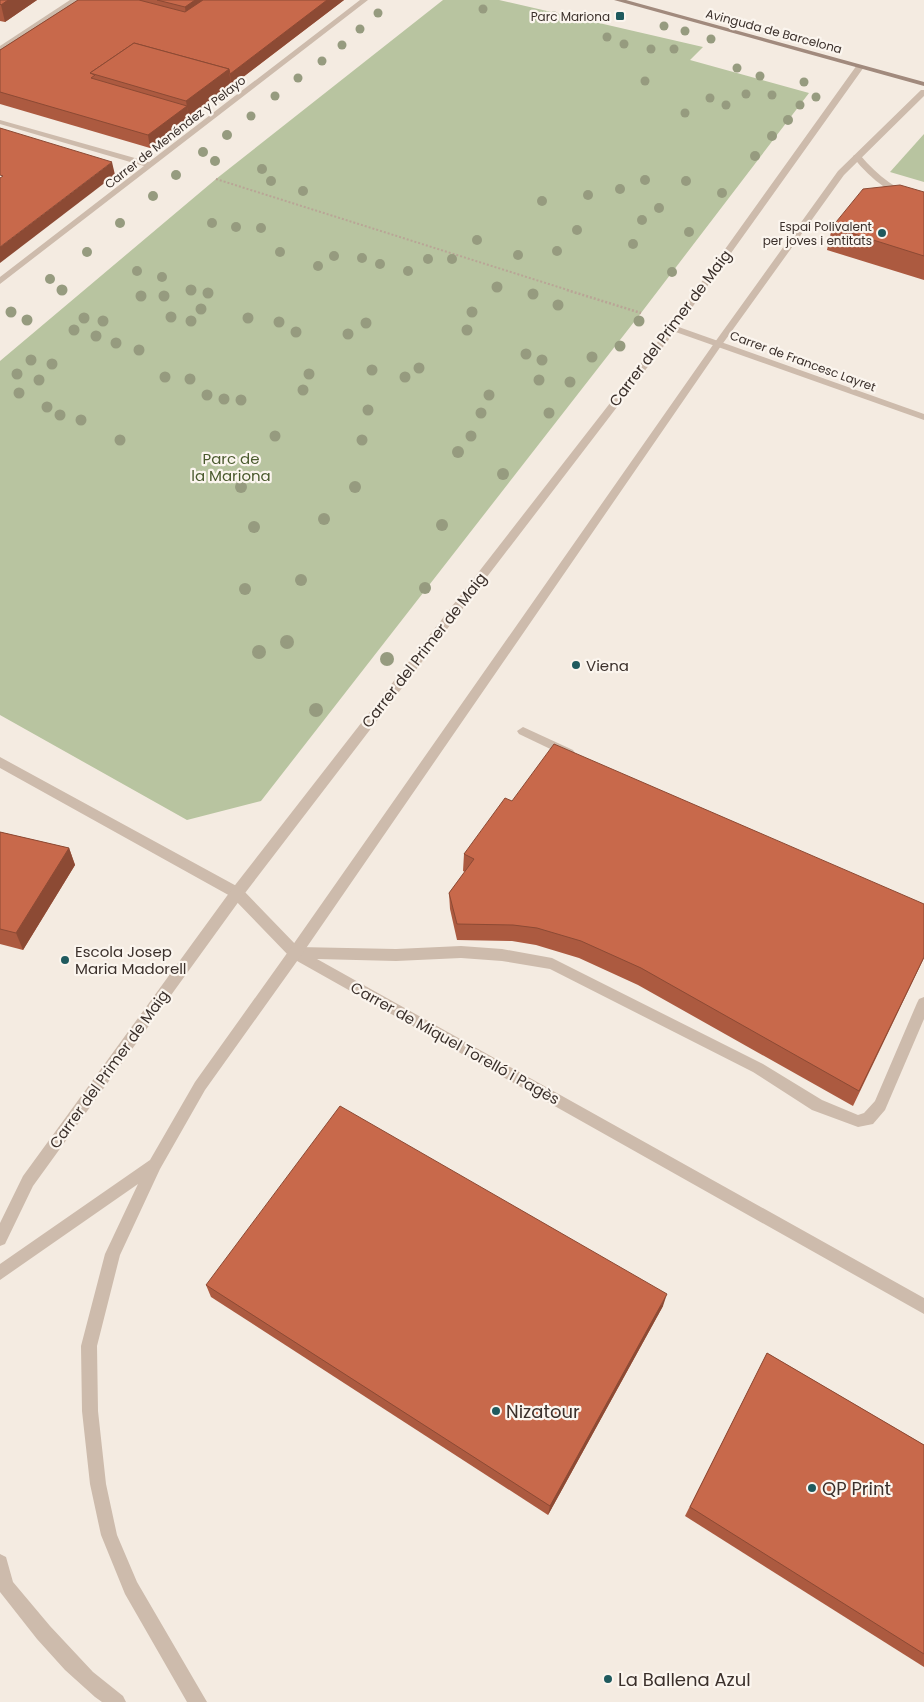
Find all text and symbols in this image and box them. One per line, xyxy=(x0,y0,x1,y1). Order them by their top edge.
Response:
street label: Avinguda de Barcelona xyxy=(704,5,844,57)
place label: Parc Mariona xyxy=(531,8,610,25)
marker: Parc Mariona xyxy=(614,10,626,22)
street label: Carrer de Menéndez y Pelayo xyxy=(101,71,249,193)
place label: Espai Polivalent per joves i entitats xyxy=(763,218,872,249)
marker: Espai Polivalent per joves i entitats xyxy=(876,227,888,239)
street label: Carrer del Primer de Maig xyxy=(604,245,736,411)
street label: Carrer de Francesc Layret xyxy=(728,327,878,395)
park label: Parc de la Mariona xyxy=(191,448,271,486)
street label: Carrer del Primer de Maig xyxy=(357,568,491,732)
place label: Viena xyxy=(586,655,629,676)
marker: Viena xyxy=(570,659,582,671)
place label: Escola Josep Maria Madorell xyxy=(75,941,187,979)
marker: Escola Josep Maria Madorell xyxy=(59,954,71,966)
street label: Carrer de Miquel Torelló i Pagès xyxy=(347,977,563,1109)
street label: Carrer del Primer de Maig xyxy=(44,985,174,1153)
place label: Nizatour xyxy=(506,1399,580,1424)
marker: Nizatour xyxy=(490,1405,502,1417)
place label: QP Print xyxy=(822,1476,891,1501)
marker: QP Print xyxy=(806,1482,818,1494)
place label: La Ballena Azul xyxy=(618,1667,751,1692)
marker: La Ballena Azul xyxy=(602,1673,614,1685)

